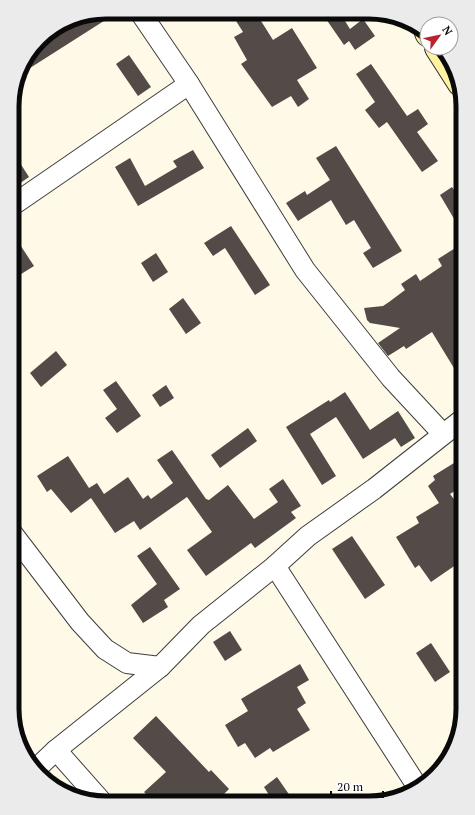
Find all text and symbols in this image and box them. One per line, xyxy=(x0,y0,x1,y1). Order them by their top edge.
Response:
north arrow xyxy=(419,16,459,56)
text: N xyxy=(439,23,456,38)
scale bar xyxy=(331,773,383,799)
text: 20 m xyxy=(337,779,364,794)

